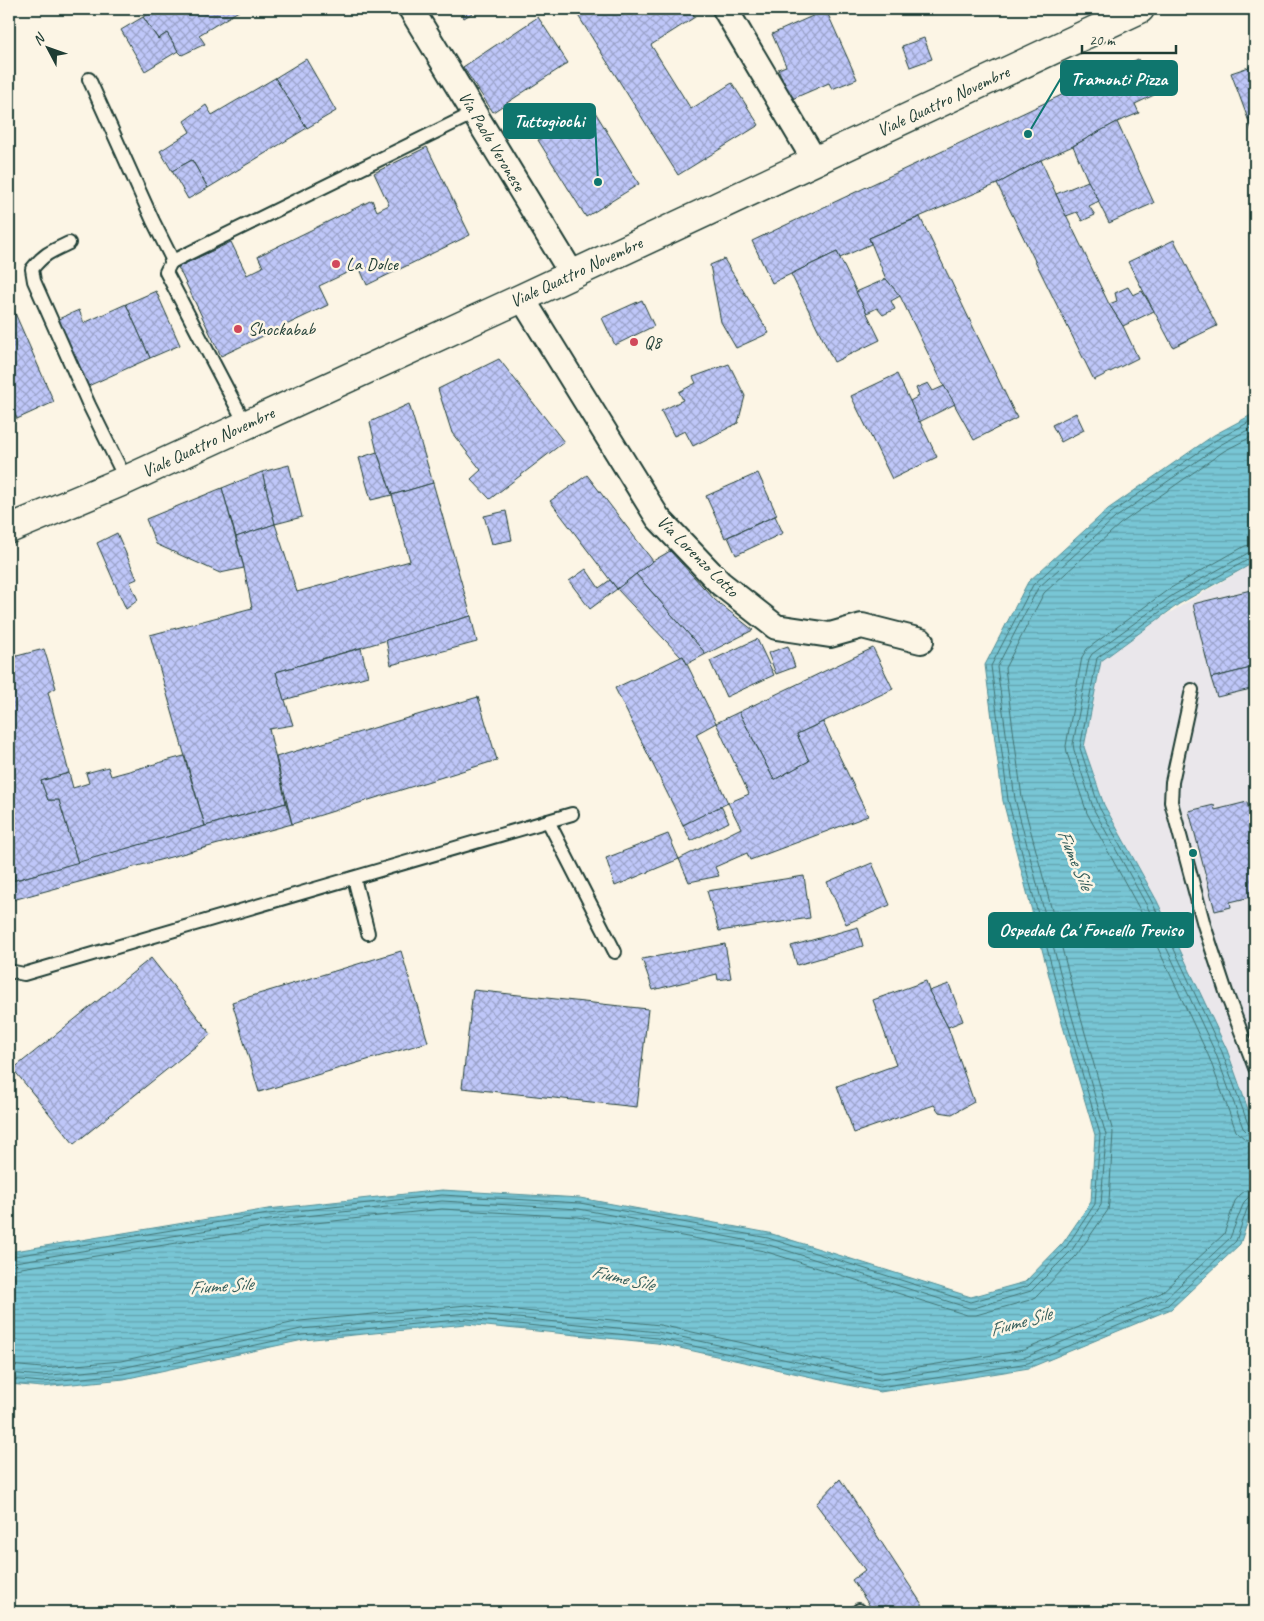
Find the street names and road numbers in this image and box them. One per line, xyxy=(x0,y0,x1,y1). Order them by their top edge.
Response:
street label: Viale Quattro Novembre xyxy=(873,60,1014,141)
street label: Via Paolo Veronese xyxy=(454,87,531,196)
street label: Viale Quattro Novembre xyxy=(506,231,647,312)
street label: Viale Quattro Novembre xyxy=(138,401,279,482)
street label: Via Lorenzo Lotto xyxy=(652,510,745,603)

